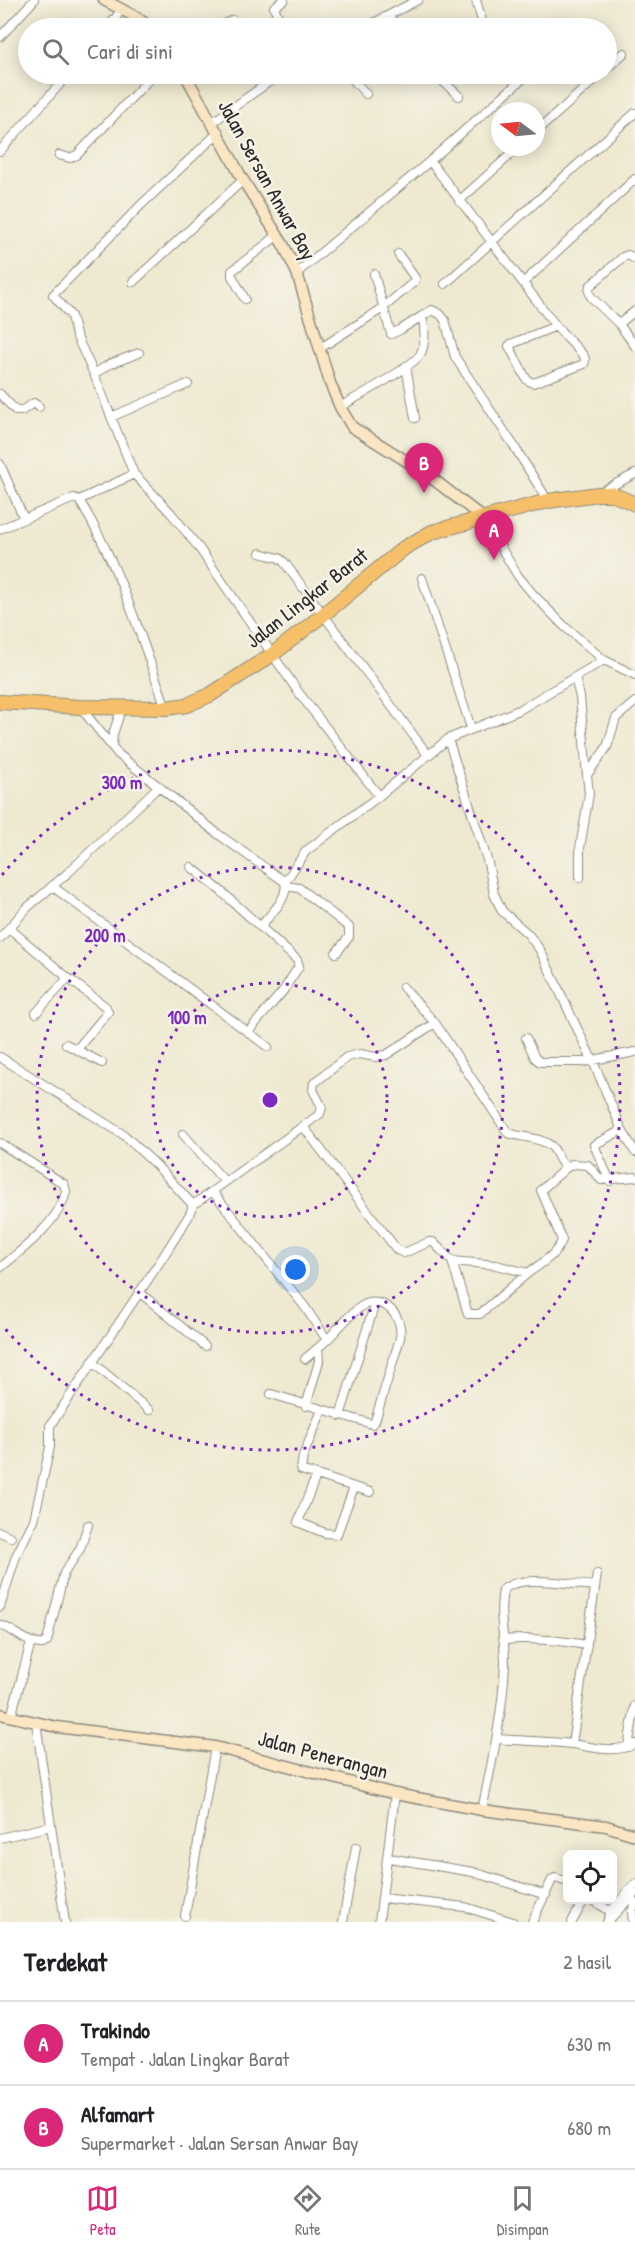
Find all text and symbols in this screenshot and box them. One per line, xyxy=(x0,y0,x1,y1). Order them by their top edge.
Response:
search box xyxy=(18,18,617,84)
icon: search xyxy=(39,35,72,68)
text: Cari di sini xyxy=(87,36,173,66)
street label: Jalan Sersan Anwar Bay xyxy=(211,94,324,265)
north arrow xyxy=(491,102,545,156)
pin: B xyxy=(404,444,444,493)
pin: A xyxy=(474,510,514,560)
street label: Jalan Lingkar Barat xyxy=(240,540,374,655)
text: 300 m xyxy=(102,770,142,795)
text: 200 m xyxy=(85,923,125,948)
text: 100 m xyxy=(167,1005,207,1030)
centre of rings xyxy=(260,1090,280,1110)
your location xyxy=(281,1255,310,1284)
street label: Jalan Penerangan xyxy=(255,1723,391,1786)
map controls xyxy=(563,1850,617,1904)
button: locate xyxy=(563,1850,617,1904)
text: Terdekat xyxy=(24,1944,107,1979)
text: 2 hasil xyxy=(563,1948,611,1975)
text: Trakindo xyxy=(81,2015,150,2045)
text: A xyxy=(39,2030,48,2057)
text: 630 m xyxy=(567,2030,611,2057)
text: Tempat · Jalan Lingkar Barat xyxy=(81,2045,289,2072)
text: Alfamart xyxy=(81,2099,154,2129)
text: B xyxy=(38,2114,49,2141)
text: 680 m xyxy=(567,2114,611,2141)
text: Supermarket · Jalan Sersan Anwar Bay xyxy=(81,2129,359,2156)
tab: Peta xyxy=(86,2182,119,2240)
tab: Rute xyxy=(291,2182,324,2240)
tab: Disimpan xyxy=(497,2182,549,2240)

